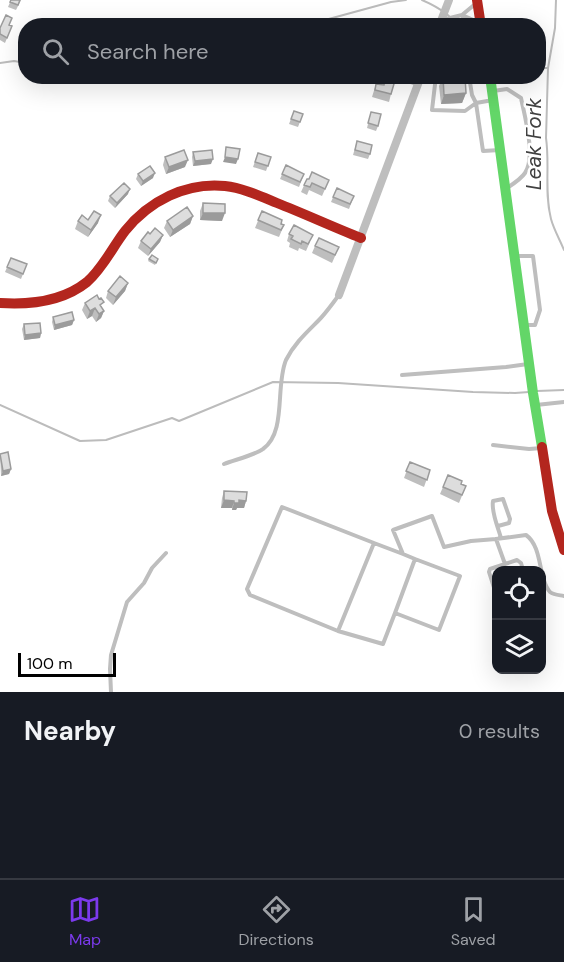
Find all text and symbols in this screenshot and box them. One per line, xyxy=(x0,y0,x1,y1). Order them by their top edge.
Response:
search box xyxy=(18,18,546,84)
icon: search xyxy=(39,35,72,68)
text: Search here xyxy=(87,37,208,66)
water label: Leak Fork xyxy=(520,98,548,190)
map controls xyxy=(492,566,546,674)
button: locate xyxy=(492,566,546,620)
button: layers xyxy=(492,620,546,674)
scale bar xyxy=(18,650,116,678)
text: 100 m xyxy=(27,653,72,674)
text: Nearby xyxy=(24,714,116,748)
text: 0 results xyxy=(459,718,540,744)
tab: Map xyxy=(68,893,101,950)
tab: Directions xyxy=(238,893,314,950)
tab: Saved xyxy=(451,893,496,950)

